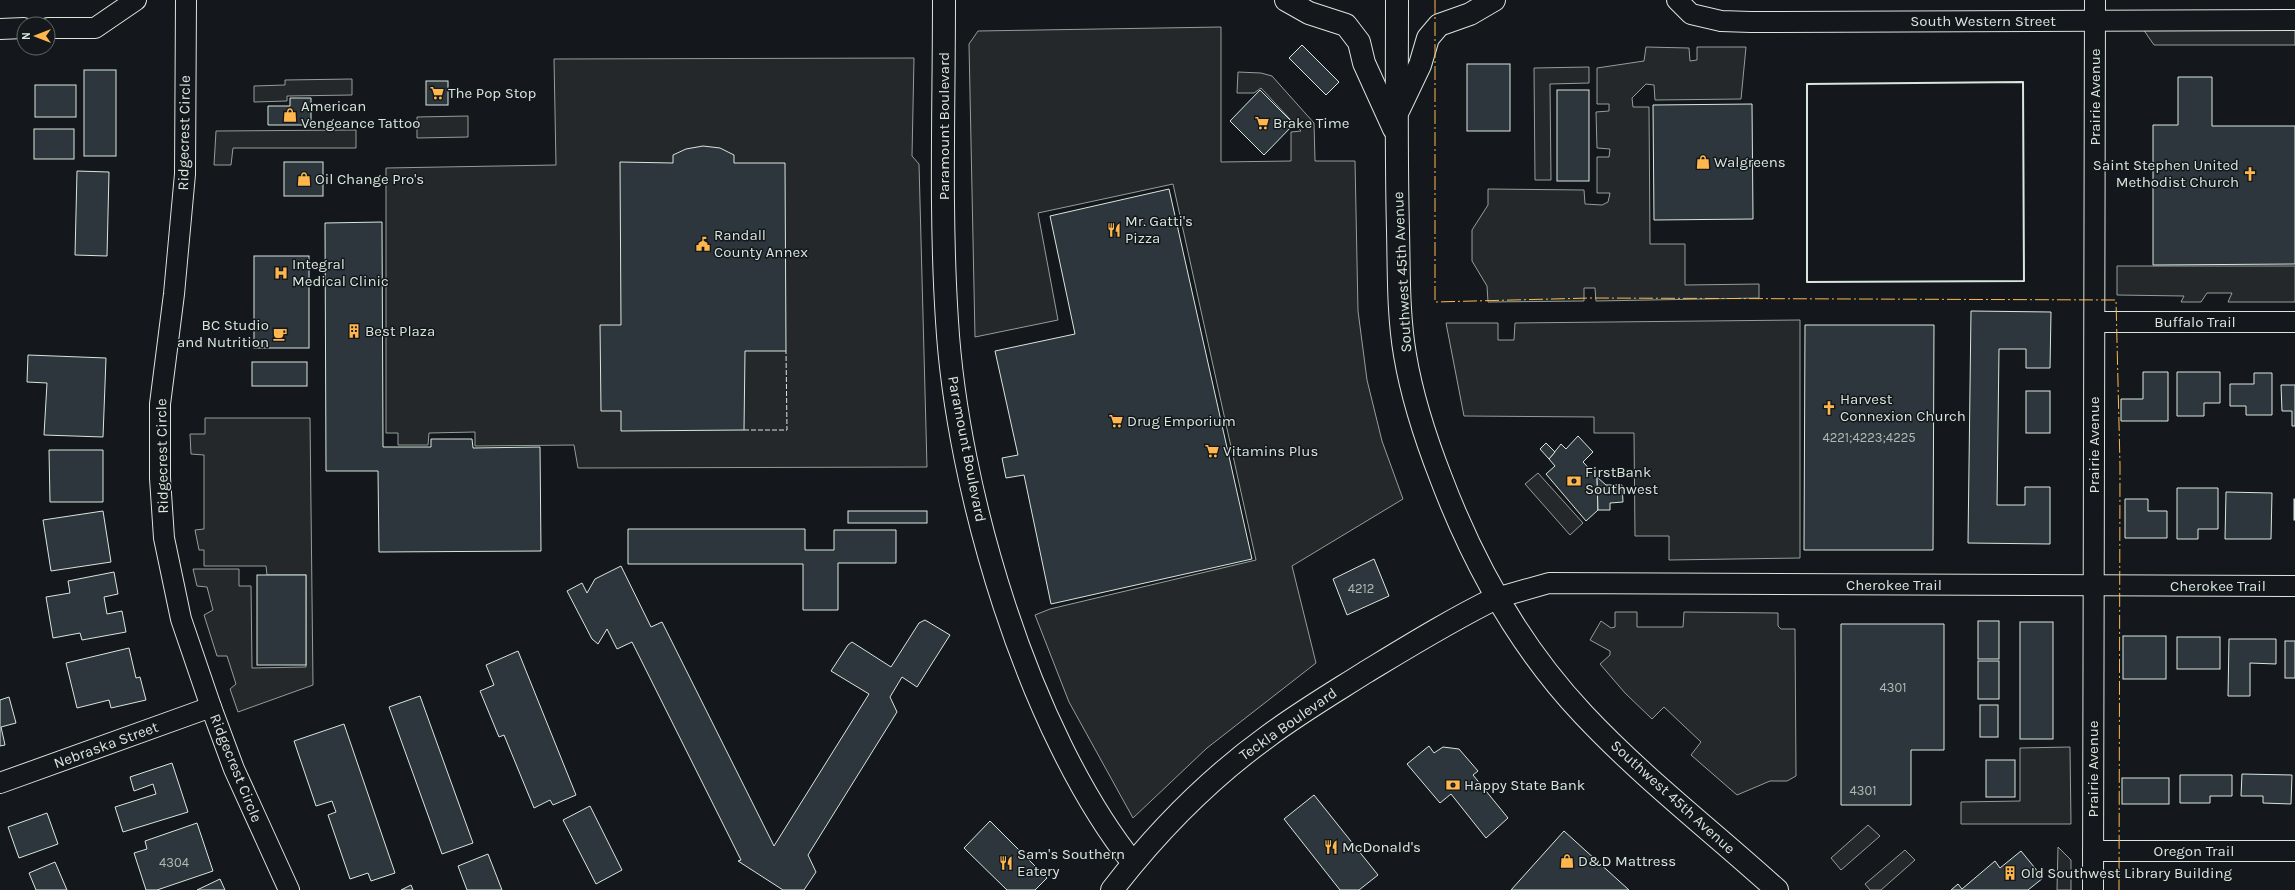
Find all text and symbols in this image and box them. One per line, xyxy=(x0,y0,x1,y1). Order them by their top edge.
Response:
street label: South Western Street xyxy=(1910,12,2056,30)
north arrow xyxy=(16,16,56,56)
text: N xyxy=(20,32,33,40)
street label: Prairie Avenue xyxy=(2086,49,2104,145)
street label: Paramount Boulevard xyxy=(935,52,953,200)
street label: Ridgecrest Circle xyxy=(174,75,194,191)
place label: The Pop Stop xyxy=(448,84,536,102)
supermarket icon: The Pop Stop xyxy=(429,85,445,101)
place label: American Vengeance Tattoo xyxy=(301,97,420,132)
shop icon: American Vengeance Tattoo xyxy=(282,107,298,123)
place label: Brake Time xyxy=(1273,114,1349,132)
supermarket icon: Brake Time xyxy=(1254,115,1270,131)
place label: Walgreens xyxy=(1714,153,1786,171)
shop icon: Walgreens xyxy=(1695,154,1711,170)
place label: Saint Stephen United Methodist Church xyxy=(2093,156,2239,191)
church icon: Saint Stephen United Methodist Church xyxy=(2242,166,2258,182)
place label: Oil Change Pro's xyxy=(315,170,424,188)
shop icon: Oil Change Pro's xyxy=(296,171,312,187)
street label: Southwest 45th Avenue xyxy=(1389,191,1415,353)
place label: Mr. Gatti's Pizza xyxy=(1125,212,1193,247)
restaurant icon: Mr. Gatti's Pizza xyxy=(1106,222,1122,238)
place label: Randall County Annex xyxy=(714,226,808,261)
public building icon: Randall County Annex xyxy=(695,236,711,252)
place label: Integral Medical Clinic xyxy=(292,255,389,290)
hospital icon: Integral Medical Clinic xyxy=(273,265,289,281)
street label: Buffalo Trail xyxy=(2154,313,2236,331)
place label: BC Studio and Nutrition xyxy=(177,316,269,351)
place label: Best Plaza xyxy=(365,322,435,340)
building icon: Best Plaza xyxy=(346,323,362,339)
cafe icon: BC Studio and Nutrition xyxy=(272,326,288,342)
street label: Paramount Boulevard xyxy=(944,374,990,524)
place label: Harvest Connexion Church xyxy=(1840,390,1966,425)
street label: Prairie Avenue xyxy=(2085,397,2103,493)
street label: Ridgecrest Circle xyxy=(152,398,172,514)
church icon: Harvest Connexion Church xyxy=(1821,400,1837,416)
place label: Drug Emporium xyxy=(1127,412,1236,430)
supermarket icon: Drug Emporium xyxy=(1108,413,1124,429)
house number: 4221;4223;4225 xyxy=(1822,430,1916,445)
place label: Vitamins Plus xyxy=(1223,442,1318,460)
supermarket icon: Vitamins Plus xyxy=(1204,443,1220,459)
place label: FirstBank Southwest xyxy=(1585,463,1658,498)
bank icon: FirstBank Southwest xyxy=(1566,473,1582,489)
street label: Cherokee Trail xyxy=(1846,576,1942,594)
street label: Cherokee Trail xyxy=(2170,577,2266,595)
house number: 4212 xyxy=(1348,581,1374,596)
house number: 4301 xyxy=(1880,680,1906,695)
street label: Teckla Boulevard xyxy=(1236,684,1340,764)
street label: Ridgecrest Circle xyxy=(206,711,266,825)
street label: Nebraska Street xyxy=(51,718,161,772)
street label: Prairie Avenue xyxy=(2084,721,2102,817)
street label: Southwest 45th Avenue xyxy=(1607,736,1739,858)
place label: Happy State Bank xyxy=(1464,776,1585,794)
bank icon: Happy State Bank xyxy=(1445,777,1461,793)
house number: 4301 xyxy=(1850,783,1876,798)
place label: McDonald's xyxy=(1342,838,1421,856)
restaurant icon: McDonald's xyxy=(1323,839,1339,855)
street label: Oregon Trail xyxy=(2154,842,2234,860)
place label: Sam's Southern Eatery xyxy=(1017,845,1125,880)
place label: D&D Mattress xyxy=(1578,852,1676,870)
shop icon: D&D Mattress xyxy=(1559,853,1575,869)
house number: 4304 xyxy=(159,855,189,870)
restaurant icon: Sam's Southern Eatery xyxy=(998,855,1014,871)
place label: Old Southwest Library Building xyxy=(2021,864,2233,882)
building icon: Old Southwest Library Building xyxy=(2002,865,2018,881)

